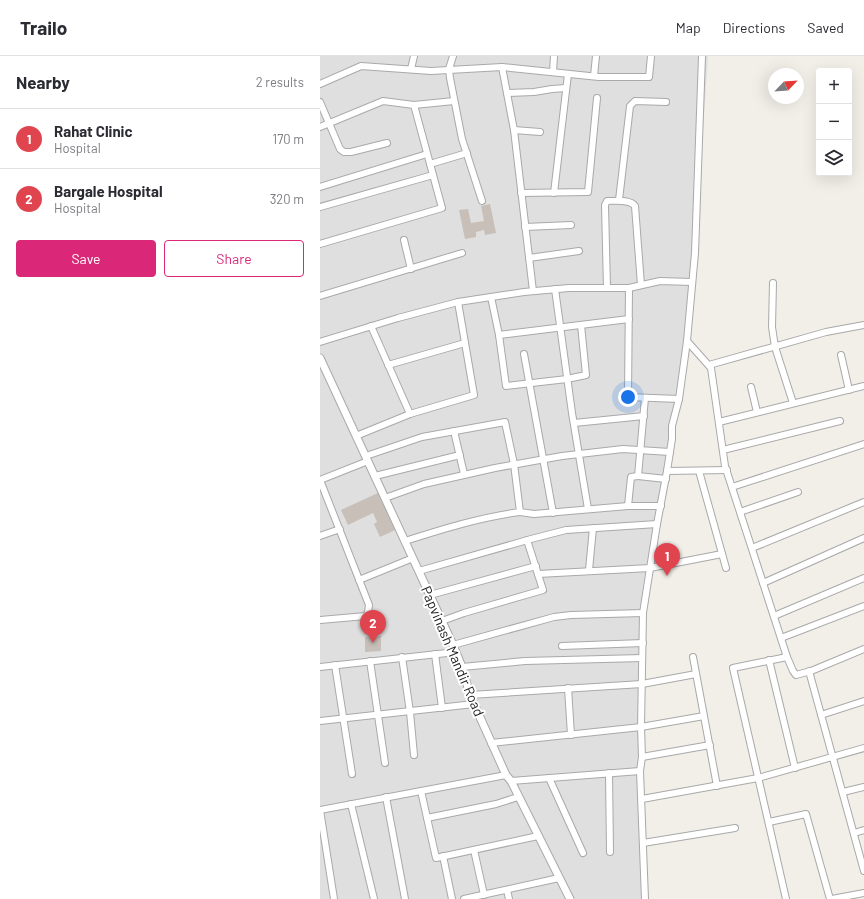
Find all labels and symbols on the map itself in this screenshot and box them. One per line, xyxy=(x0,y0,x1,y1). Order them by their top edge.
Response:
north arrow xyxy=(768,68,804,104)
your location xyxy=(618,387,638,407)
pin: 1 xyxy=(654,543,680,576)
street label: Papvinash Mandir Road xyxy=(418,583,488,719)
pin: 2 xyxy=(360,610,386,643)

